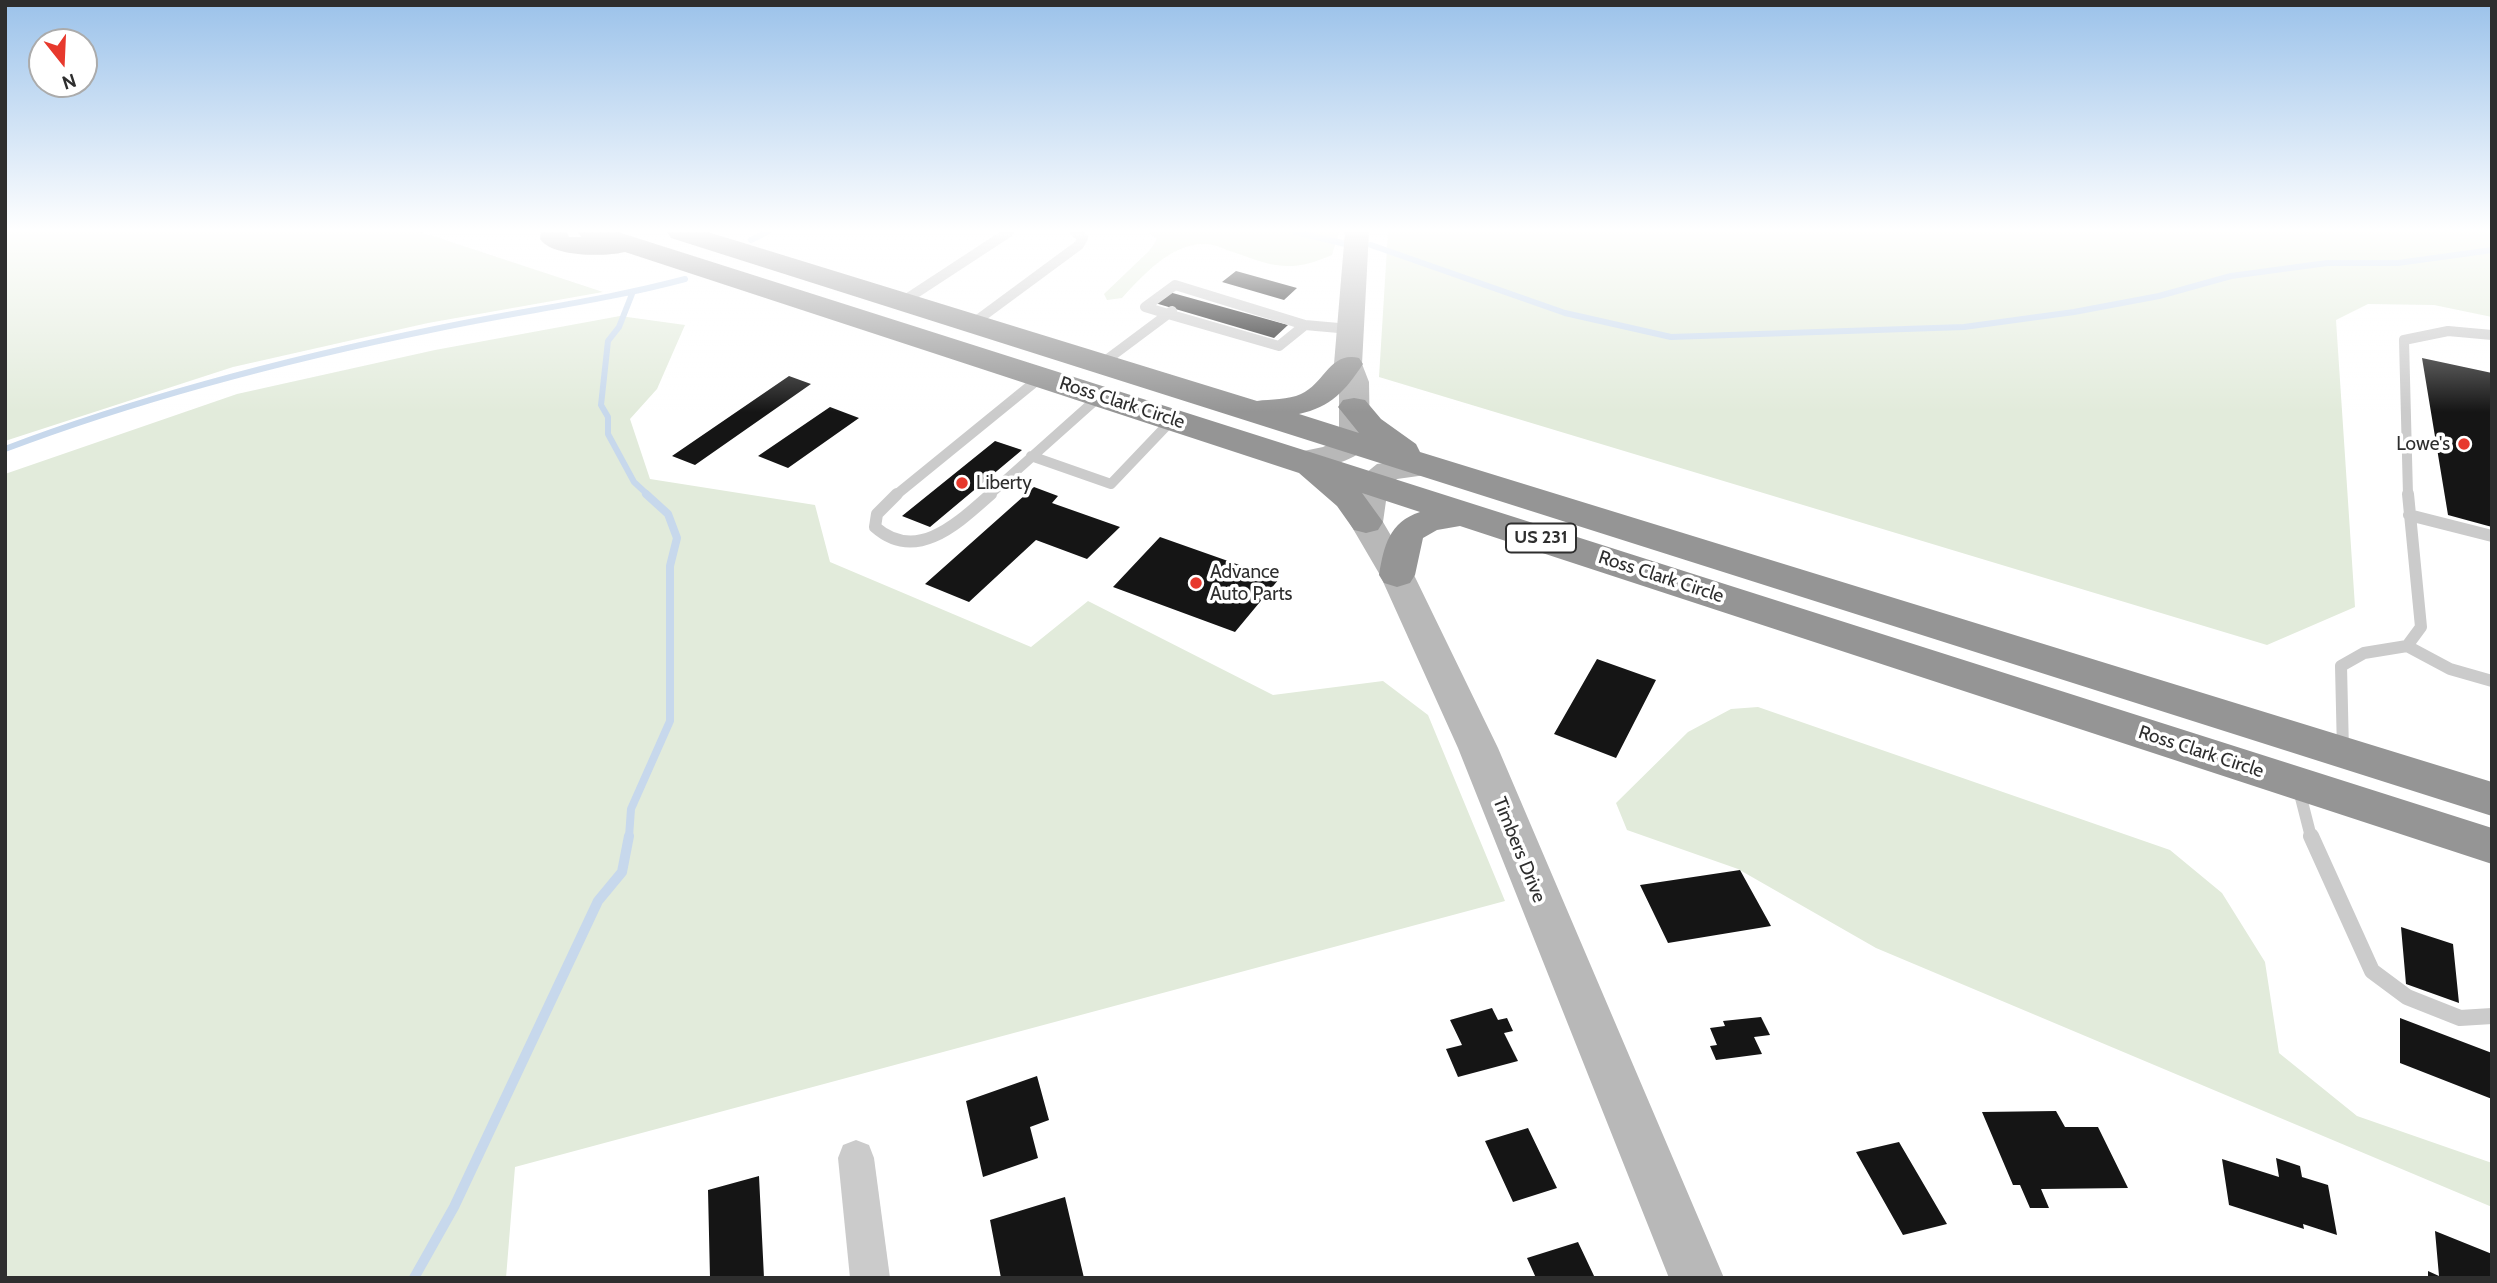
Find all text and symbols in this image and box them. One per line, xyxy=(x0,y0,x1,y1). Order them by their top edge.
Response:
north arrow xyxy=(28,28,98,98)
text: N xyxy=(59,69,79,95)
street label: Ross Clark Circle xyxy=(1056,372,1188,434)
place label: Lowe's xyxy=(2396,433,2450,455)
marker: Lowe's xyxy=(2456,436,2472,452)
place label: Liberty xyxy=(976,472,1032,494)
marker: Liberty xyxy=(954,475,970,491)
road number: US 231 xyxy=(1506,524,1576,552)
street label: Ross Clark Circle xyxy=(1595,546,1727,608)
place label: Advance Auto Parts xyxy=(1210,561,1292,605)
marker: Advance Auto Parts xyxy=(1188,575,1204,591)
street label: Ross Clark Circle xyxy=(2135,721,2267,783)
street label: Timbers Drive xyxy=(1488,794,1550,906)

